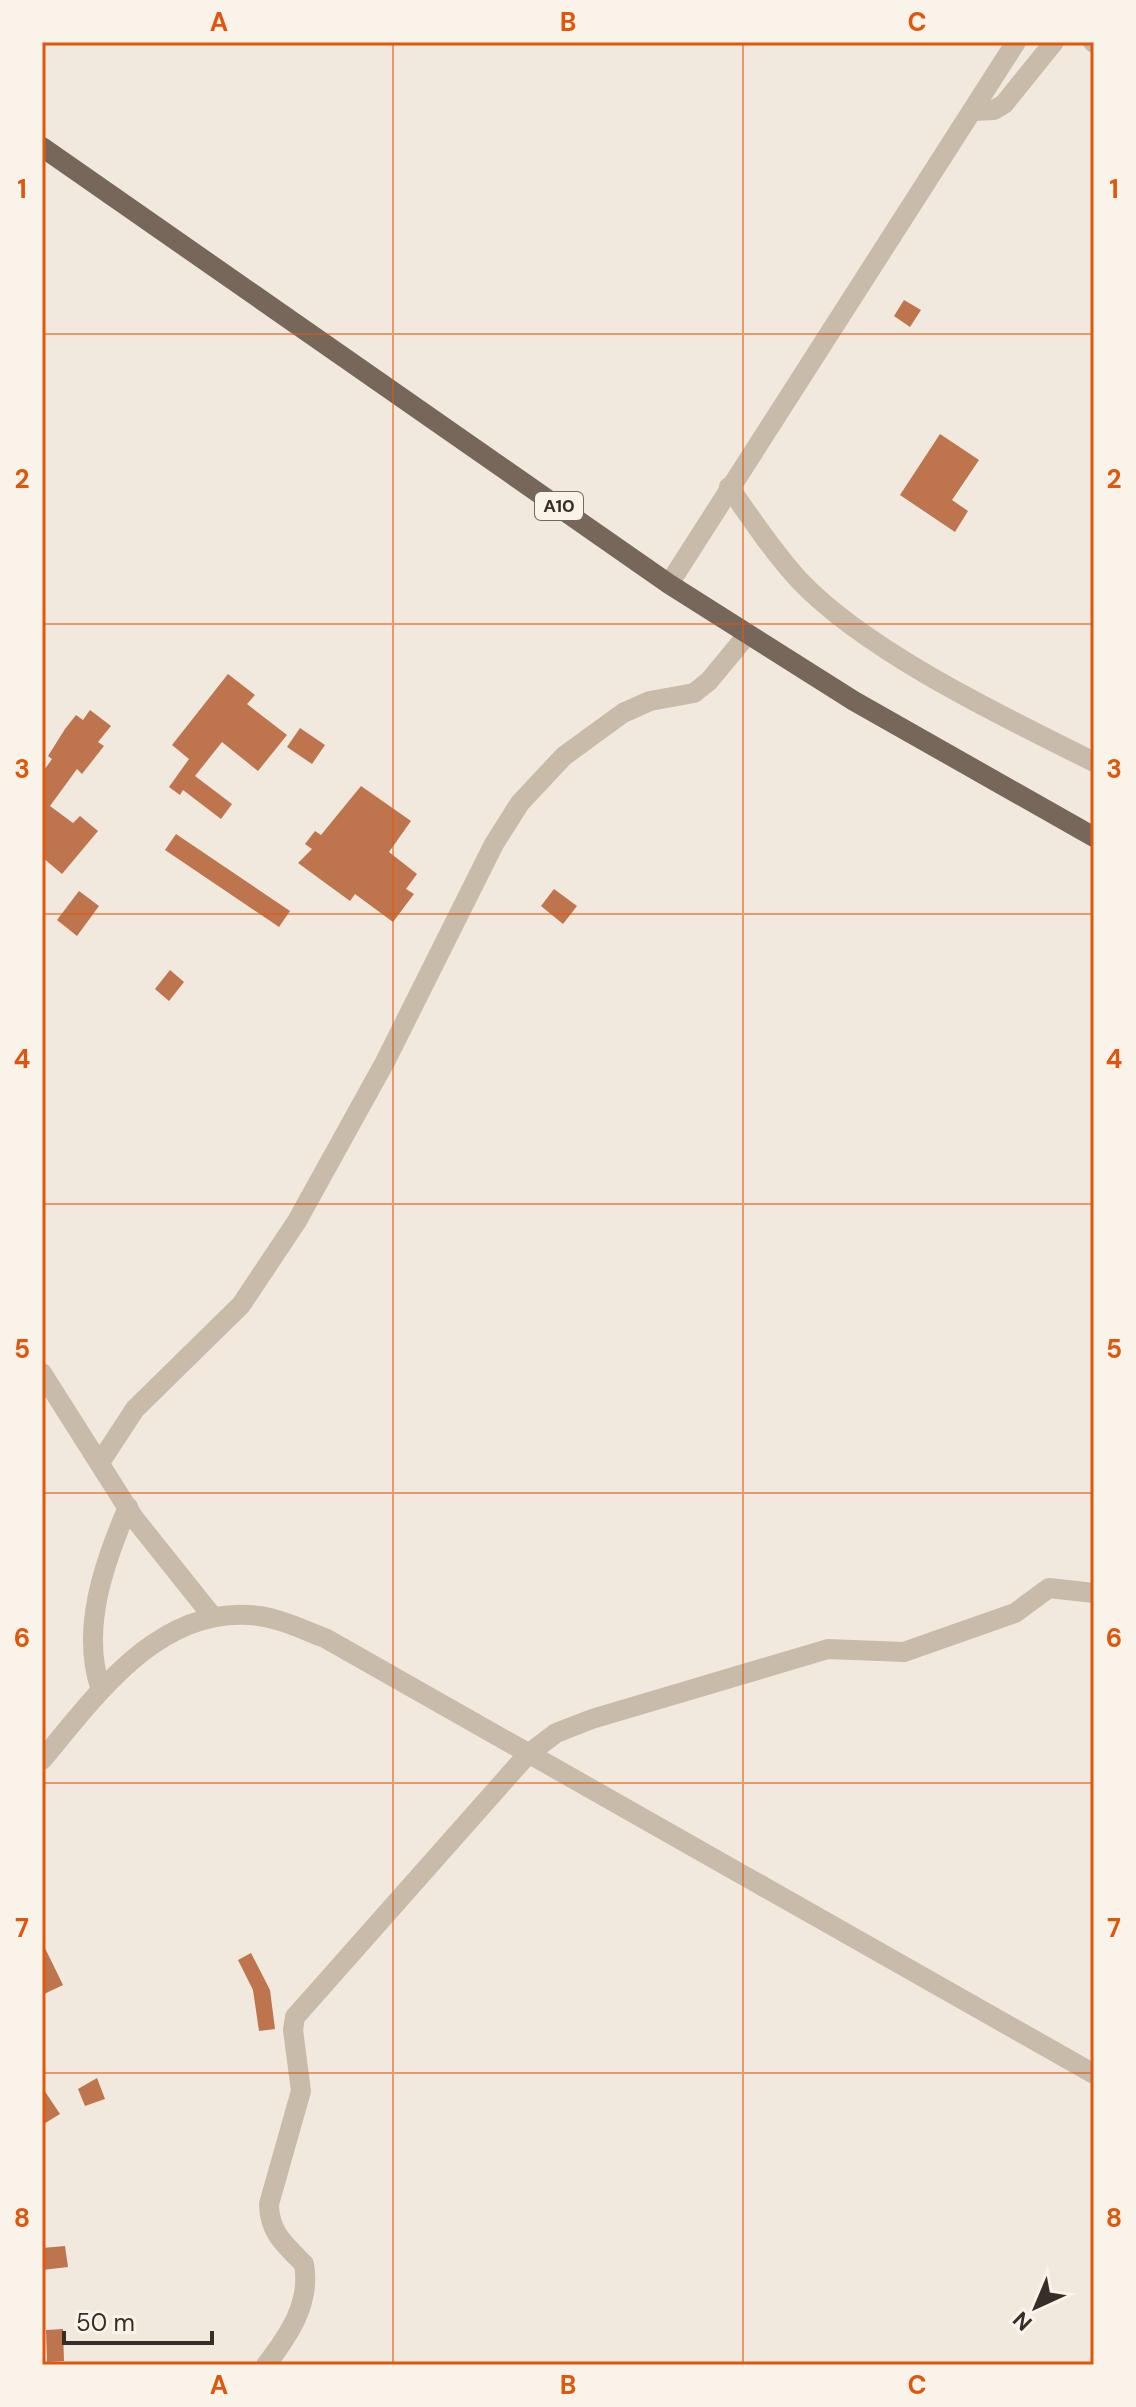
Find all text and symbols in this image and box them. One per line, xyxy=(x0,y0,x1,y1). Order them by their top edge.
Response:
text: A xyxy=(210,5,228,39)
text: B xyxy=(560,5,576,39)
text: C xyxy=(907,5,927,39)
text: 1 xyxy=(17,172,27,206)
text: 1 xyxy=(1109,172,1119,206)
text: 2 xyxy=(14,462,30,496)
text: 2 xyxy=(1106,462,1122,496)
road number: A10 xyxy=(535,492,583,520)
text: 3 xyxy=(14,752,30,786)
text: 3 xyxy=(1106,752,1122,786)
text: 4 xyxy=(14,1042,30,1076)
text: 4 xyxy=(1106,1042,1122,1076)
text: 5 xyxy=(14,1332,30,1366)
text: 5 xyxy=(1106,1332,1122,1366)
text: 6 xyxy=(14,1621,30,1655)
text: 6 xyxy=(1106,1621,1122,1655)
text: 7 xyxy=(15,1911,29,1945)
text: 7 xyxy=(1107,1911,1121,1945)
text: 8 xyxy=(14,2201,30,2235)
text: 8 xyxy=(1106,2201,1122,2235)
north arrow xyxy=(996,2267,1076,2347)
scale bar xyxy=(64,2295,212,2345)
text: N xyxy=(1007,2305,1038,2337)
text: 50 m xyxy=(76,2307,135,2338)
text: A xyxy=(210,2368,228,2402)
text: B xyxy=(560,2368,576,2402)
text: C xyxy=(907,2368,927,2402)

